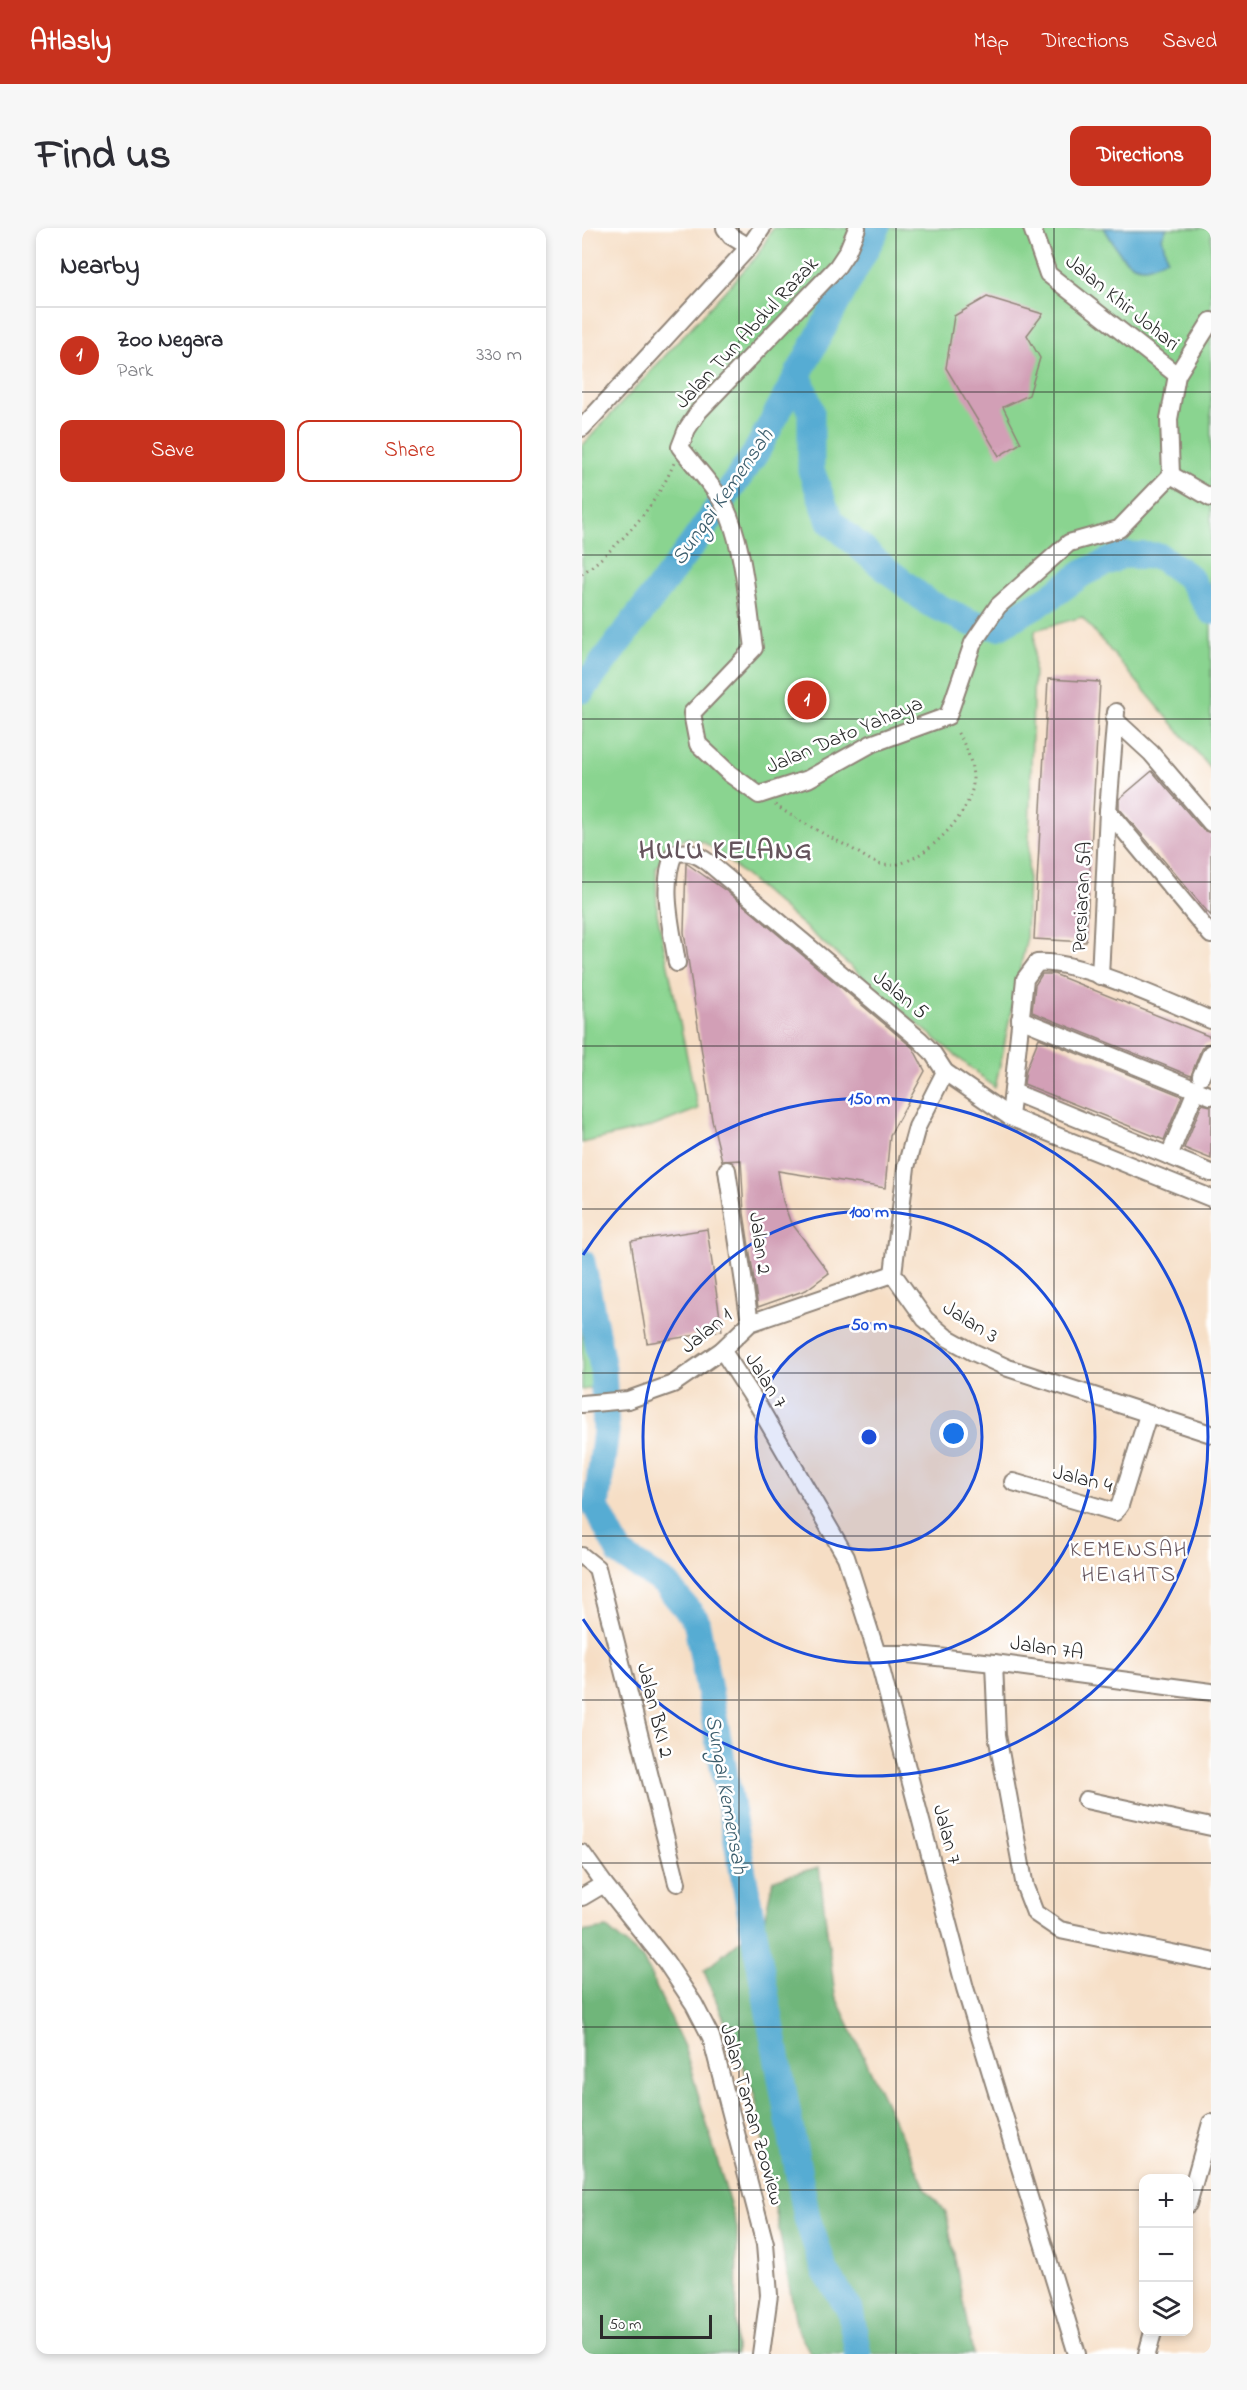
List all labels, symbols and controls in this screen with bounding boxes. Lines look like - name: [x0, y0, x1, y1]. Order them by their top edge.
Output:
- text: Atlasly: [30, 22, 111, 63]
- text: Map: [973, 27, 1009, 57]
- text: Directions: [1042, 27, 1129, 57]
- text: Saved: [1162, 27, 1217, 57]
- text: Find us: [36, 126, 171, 187]
- button: Directions: [1070, 126, 1211, 186]
- text: Nearby: [60, 248, 139, 286]
- street label: Jalan Khir Johari: [1058, 248, 1186, 359]
- street label: Jalan Tun Abdul Razak: [669, 250, 827, 416]
- text: Zoo Negara: [117, 325, 223, 357]
- text: 1: [76, 341, 83, 370]
- text: 330 m: [476, 341, 522, 370]
- text: Park: [117, 357, 153, 386]
- button: Save: [60, 420, 285, 482]
- button: Share: [297, 420, 522, 482]
- water label: Sungai Kemensah: [664, 422, 783, 573]
- pin: 1: [788, 678, 826, 722]
- street label: Jalan Dato Yahaya: [762, 689, 928, 784]
- district label: HULU KELANG: [639, 832, 813, 871]
- street label: Persiaran 5A: [1065, 841, 1101, 953]
- street label: Jalan 5: [865, 964, 934, 1027]
- text: 150 m: [848, 1087, 890, 1113]
- text: 100 m: [849, 1200, 889, 1226]
- street label: Jalan 2: [740, 1210, 778, 1276]
- street label: Jalan 3: [936, 1294, 1004, 1352]
- street label: Jalan 1: [675, 1301, 740, 1362]
- text: 50 m: [851, 1313, 887, 1339]
- street label: Jalan 7: [736, 1347, 794, 1415]
- your location: [939, 1419, 968, 1448]
- centre of rings: [859, 1427, 879, 1447]
- street label: Jalan 4: [1049, 1458, 1116, 1502]
- district label: KEMENSAH HEIGHTS: [1070, 1535, 1188, 1592]
- street label: Jalan 7A: [1008, 1629, 1085, 1669]
- street label: Jalan BKI 2: [628, 1660, 680, 1761]
- water label: Sungai Kemensah: [695, 1713, 755, 1877]
- street label: Jalan 7: [924, 1801, 969, 1868]
- street label: Jalan Taman Zooview: [711, 2020, 791, 2209]
- map controls: [1139, 2174, 1193, 2336]
- button: +: [1139, 2174, 1193, 2228]
- button: −: [1139, 2228, 1193, 2282]
- button: layers: [1139, 2282, 1193, 2336]
- scale bar: [600, 2312, 712, 2340]
- text: 50 m: [609, 2313, 641, 2337]

